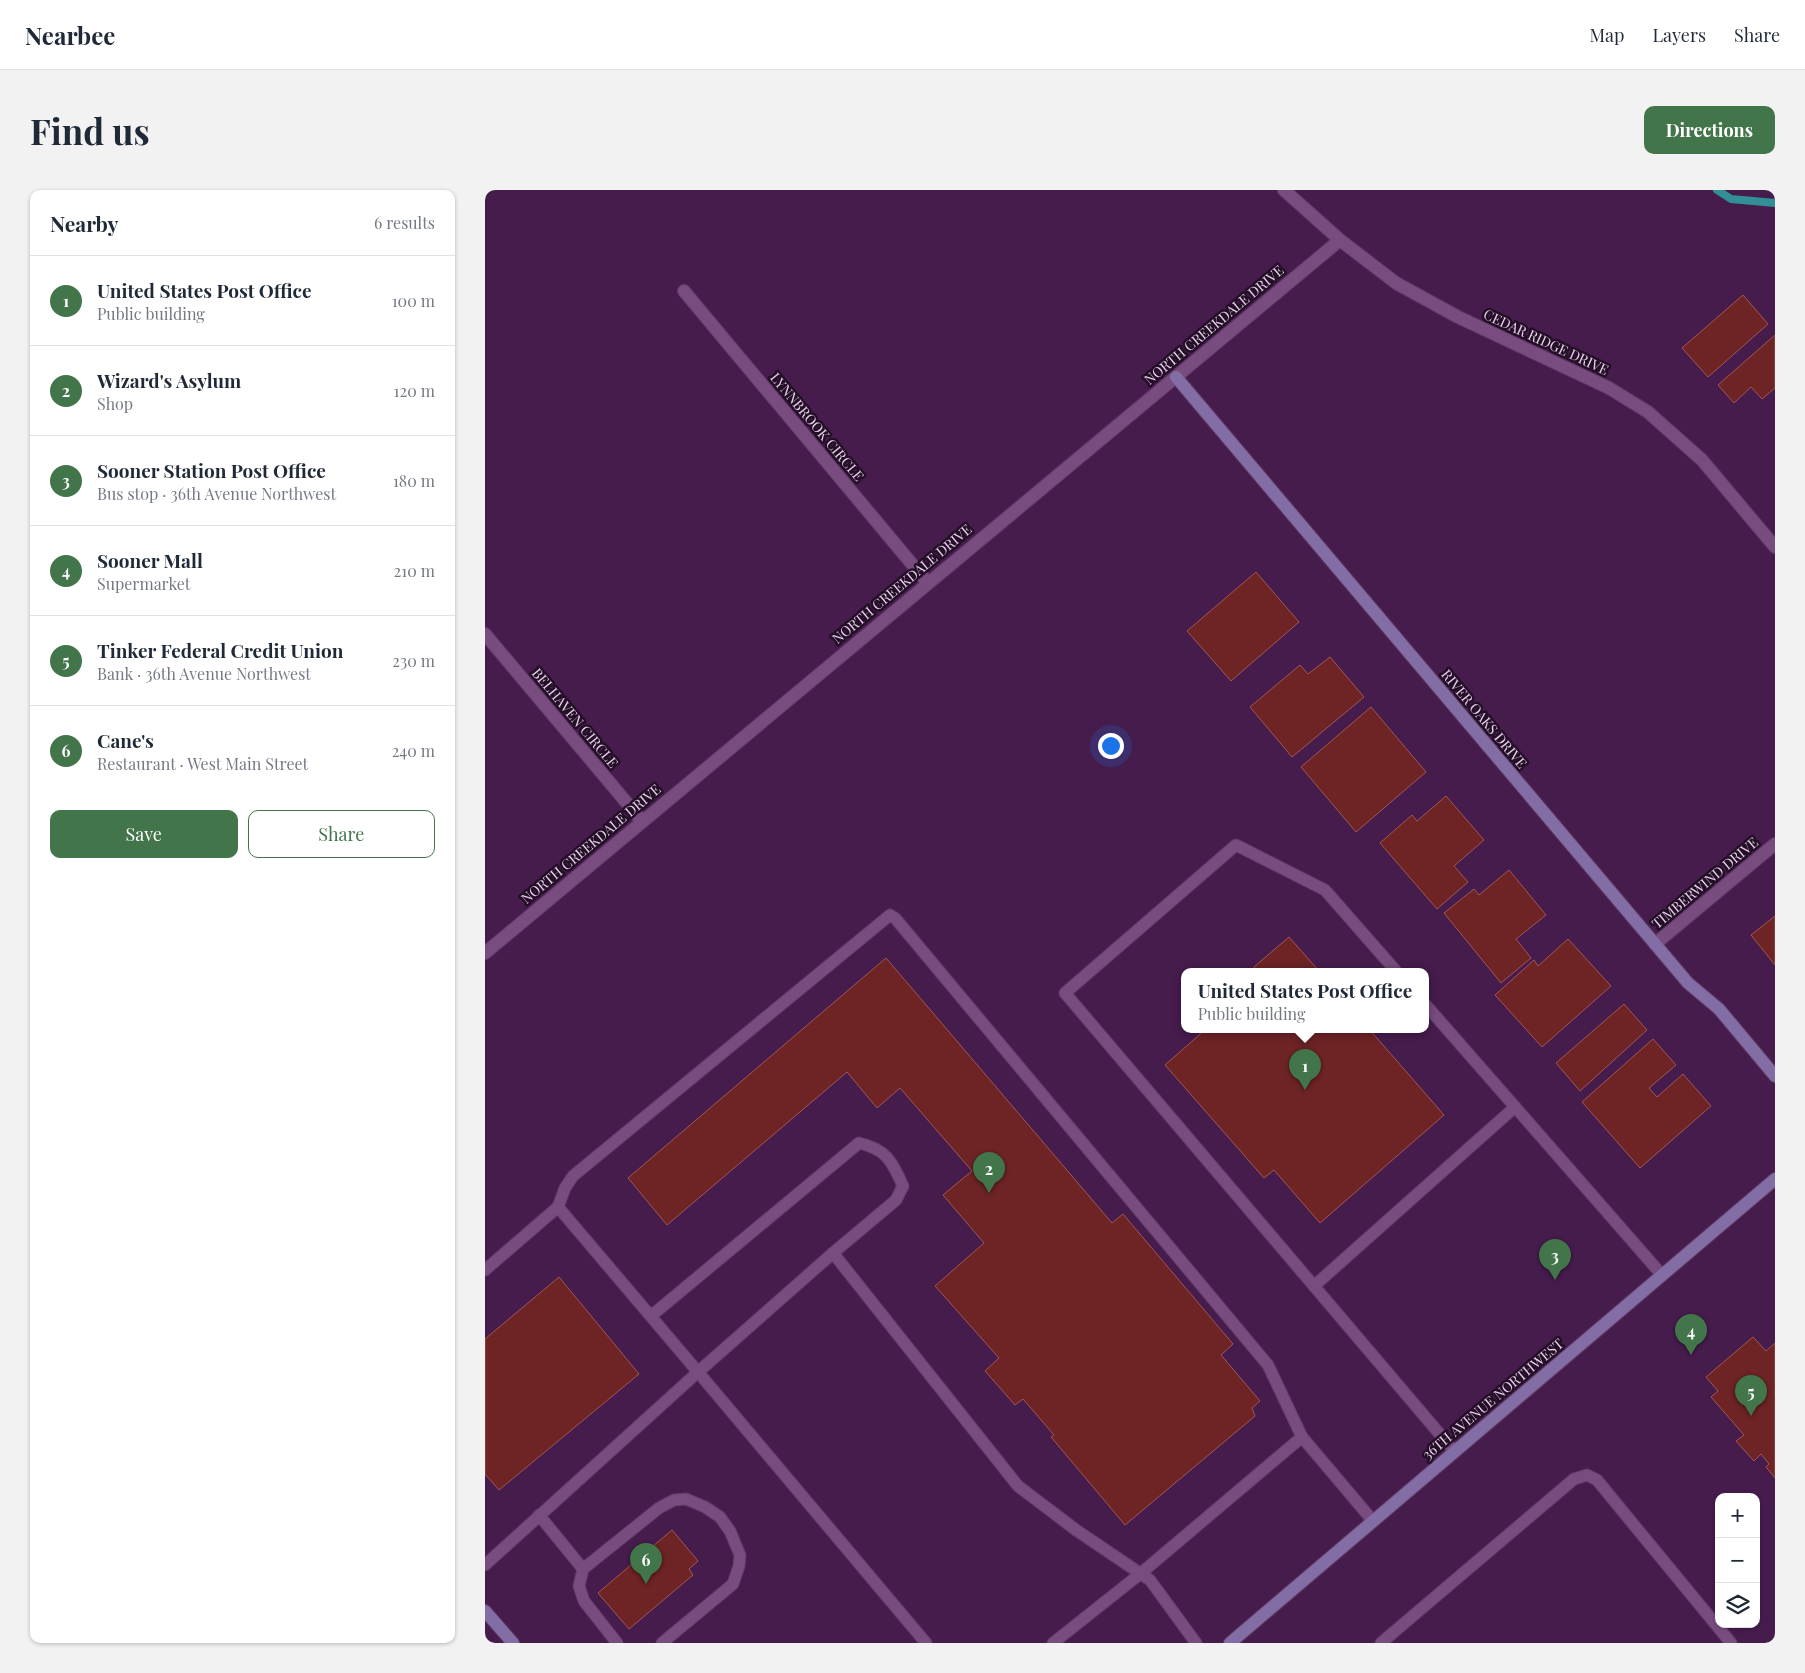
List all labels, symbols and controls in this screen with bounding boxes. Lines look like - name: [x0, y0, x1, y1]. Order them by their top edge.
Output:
- text: Nearbee: [25, 19, 115, 51]
- text: Map: [1589, 23, 1624, 47]
- text: Layers: [1652, 23, 1706, 47]
- text: Share: [1734, 23, 1780, 47]
- button: Directions: [1644, 106, 1775, 154]
- text: Find us: [30, 107, 150, 154]
- text: Nearby: [50, 209, 119, 237]
- text: 6 results: [374, 212, 435, 233]
- street label: NORTH CREEKDALE DRIVE: [1140, 261, 1287, 389]
- text: United States Post Office: [97, 277, 312, 303]
- text: 1: [63, 290, 69, 311]
- text: 100 m: [392, 290, 435, 311]
- text: Public building: [97, 303, 205, 324]
- street label: CEDAR RIDGE DRIVE: [1481, 304, 1612, 379]
- text: Wizard's Asylum: [97, 367, 241, 393]
- street label: LYNNBROOK CIRCLE: [766, 368, 868, 485]
- text: 2: [62, 380, 70, 401]
- text: 120 m: [394, 380, 435, 401]
- text: Shop: [97, 393, 133, 414]
- text: Sooner Station Post Office: [97, 457, 326, 483]
- text: 3: [62, 470, 70, 491]
- text: 180 m: [393, 470, 435, 491]
- text: Bus stop · 36th Avenue Northwest: [97, 483, 336, 504]
- street label: NORTH CREEKDALE DRIVE: [828, 520, 975, 648]
- text: Sooner Mall: [97, 547, 203, 573]
- text: 4: [62, 560, 70, 581]
- text: 210 m: [394, 560, 435, 581]
- text: Supermarket: [97, 573, 191, 594]
- text: Tinker Federal Credit Union: [97, 637, 343, 663]
- text: 5: [62, 650, 70, 671]
- text: 230 m: [392, 650, 435, 671]
- text: Bank · 36th Avenue Northwest: [97, 663, 311, 684]
- street label: BELHAVEN CIRCLE: [528, 664, 623, 772]
- street label: RIVER OAKS DRIVE: [1437, 665, 1531, 772]
- text: Cane's: [97, 727, 154, 753]
- your location: [1098, 733, 1124, 759]
- text: 6: [62, 740, 70, 761]
- text: 240 m: [392, 740, 435, 761]
- text: Restaurant · West Main Street: [97, 753, 308, 774]
- street label: NORTH CREEKDALE DRIVE: [517, 780, 664, 908]
- button: Save: [50, 810, 238, 858]
- button: Share: [248, 810, 435, 858]
- street label: TIMBERWIND DRIVE: [1648, 833, 1762, 933]
- popup: [1181, 968, 1429, 1033]
- text: United States Post Office: [1198, 977, 1412, 1003]
- text: Public building: [1198, 1003, 1305, 1024]
- pin: 1: [1289, 1049, 1321, 1090]
- pin: 2: [973, 1152, 1005, 1193]
- pin: 3: [1539, 1239, 1571, 1280]
- pin: 4: [1675, 1314, 1707, 1355]
- street label: 36TH AVENUE NORTHWEST: [1418, 1334, 1567, 1463]
- pin: 5: [1735, 1375, 1767, 1416]
- map controls: [1715, 1493, 1760, 1628]
- button: +: [1715, 1493, 1760, 1538]
- button: −: [1715, 1538, 1760, 1583]
- pin: 6: [630, 1543, 662, 1584]
- button: layers: [1715, 1583, 1760, 1628]

